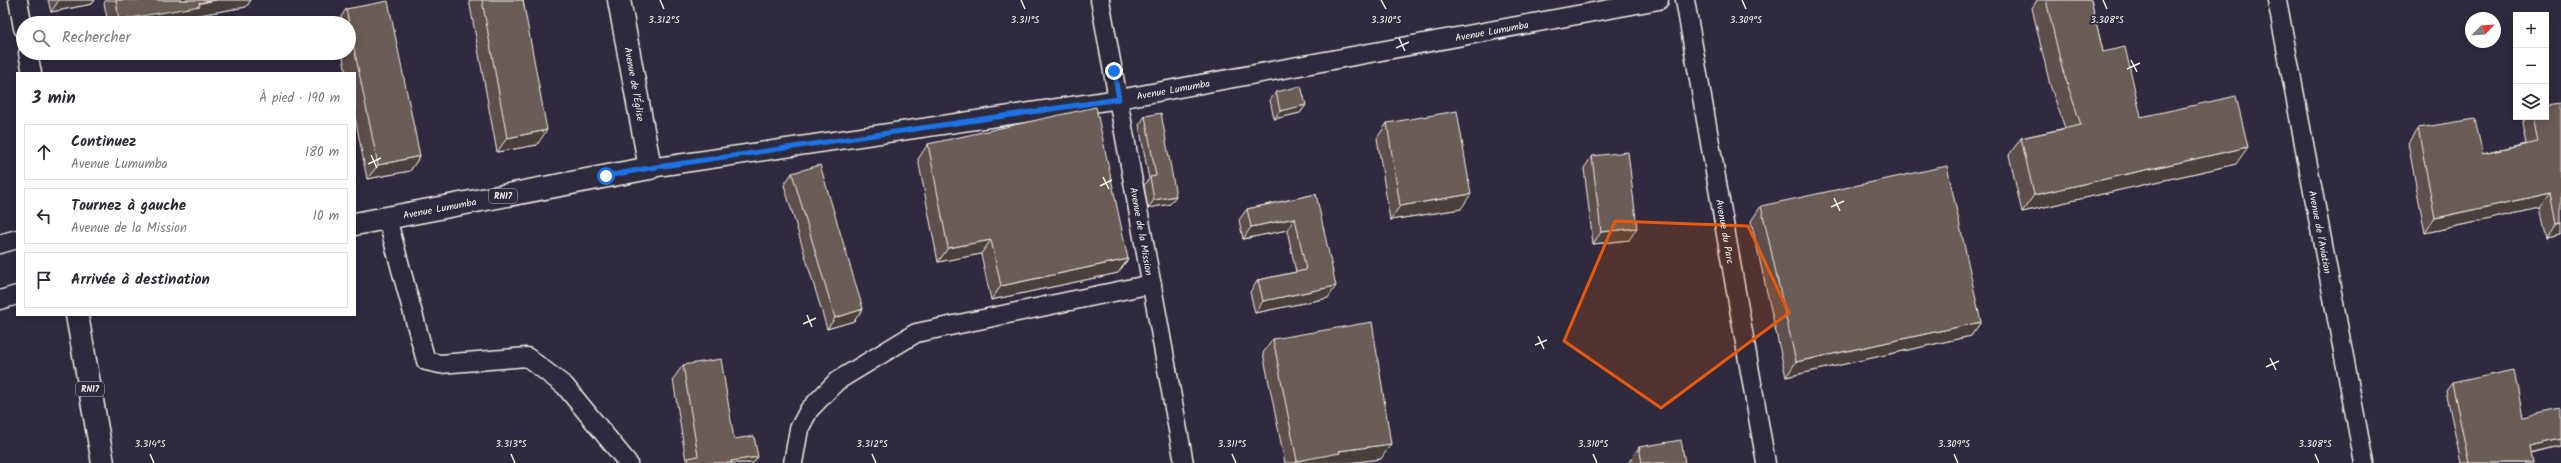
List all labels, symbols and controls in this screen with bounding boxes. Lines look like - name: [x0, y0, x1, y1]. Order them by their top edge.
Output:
- text: 3.312°S: [648, 12, 680, 28]
- text: 3.311°S: [1011, 12, 1040, 28]
- text: 3.310°S: [1371, 12, 1402, 28]
- text: 3.309°S: [1730, 12, 1763, 28]
- text: 3.308°S: [2090, 12, 2124, 28]
- north arrow: [2465, 12, 2501, 48]
- map controls: [2513, 12, 2549, 120]
- button: +: [2513, 12, 2549, 48]
- search box: [16, 16, 356, 60]
- street label: Avenue Lumumba: [1454, 17, 1530, 46]
- text: Rechercher: [62, 26, 130, 50]
- icon: search: [30, 27, 52, 49]
- street label: Avenue de l'Église: [620, 46, 648, 123]
- button: −: [2513, 48, 2549, 84]
- route end: [1105, 62, 1123, 80]
- street label: Avenue Lumumba: [1135, 75, 1212, 105]
- button: layers: [2513, 84, 2549, 120]
- text: 3 min: [32, 85, 76, 112]
- text: À pied · 190 m: [259, 88, 340, 109]
- text: Continuez: [71, 130, 136, 154]
- icon: ahead: [33, 141, 55, 163]
- text: 180 m: [305, 142, 339, 163]
- text: Avenue Lumumba: [71, 154, 168, 175]
- route start: [597, 167, 615, 185]
- street label: Avenue de la Mission: [1125, 186, 1157, 277]
- road number: RN17: [489, 189, 517, 203]
- street label: Avenue de l'Aviation: [2304, 189, 2335, 275]
- text: Tournez à gauche: [71, 194, 186, 218]
- street label: Avenue Lumumba: [402, 194, 478, 224]
- street label: Avenue du Parc: [1711, 198, 1738, 266]
- icon: left: [33, 205, 55, 227]
- text: 10 m: [313, 206, 339, 227]
- text: Avenue de la Mission: [71, 218, 187, 239]
- text: Arrivée à destination: [71, 268, 210, 292]
- icon: arrive: [33, 269, 55, 291]
- road number: RN17: [76, 382, 104, 396]
- text: 3.314°S: [134, 436, 166, 452]
- text: 3.313°S: [495, 436, 527, 452]
- text: 3.312°S: [856, 436, 888, 452]
- text: 3.311°S: [1218, 436, 1247, 452]
- text: 3.310°S: [1578, 436, 1609, 452]
- text: 3.309°S: [1938, 436, 1971, 452]
- text: 3.308°S: [2298, 436, 2332, 452]

